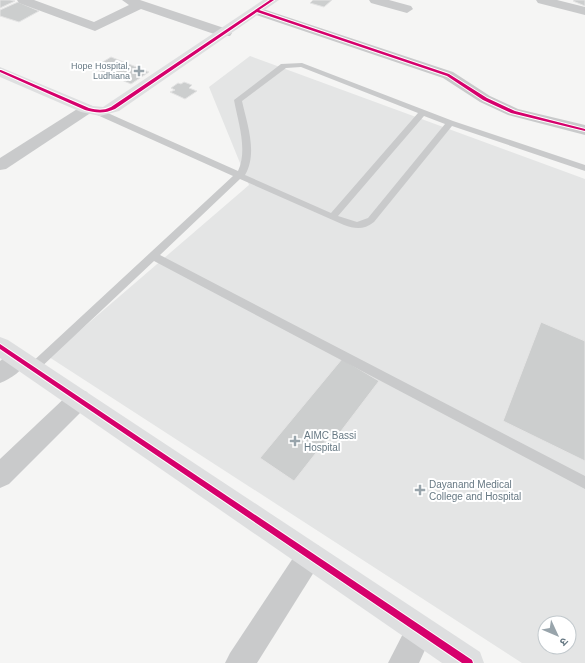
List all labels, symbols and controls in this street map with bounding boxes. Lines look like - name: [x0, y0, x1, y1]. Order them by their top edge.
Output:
- place label: Hope Hospital, Ludhiana: [71, 61, 130, 81]
- marker: Hope Hospital, Ludhiana: [133, 65, 145, 77]
- place label: AIMC Bassi Hospital: [304, 430, 356, 453]
- marker: AIMC Bassi Hospital: [289, 435, 301, 447]
- place label: Dayanand Medical College and Hospital: [429, 479, 521, 502]
- marker: Dayanand Medical College and Hospital: [414, 484, 426, 496]
- north arrow: [537, 615, 577, 655]
- text: उ: [557, 635, 571, 649]

